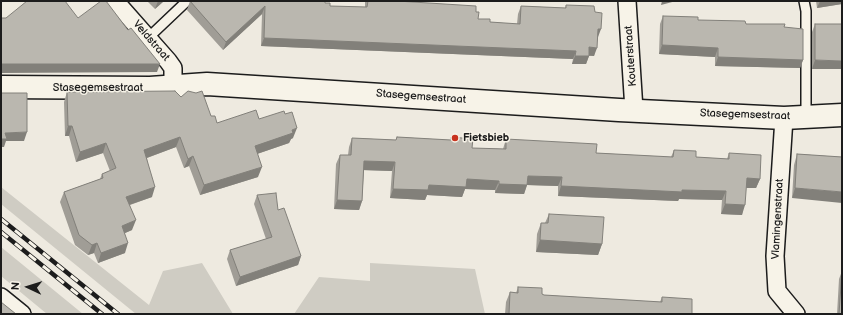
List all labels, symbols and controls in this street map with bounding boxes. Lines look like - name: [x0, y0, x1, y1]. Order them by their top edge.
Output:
- street label: Veldstraat: [130, 18, 172, 64]
- street label: Kouterstraat: [622, 25, 640, 87]
- street label: Stasegemsestraat: [53, 81, 143, 95]
- street label: Stasegemsestraat: [376, 87, 466, 107]
- street label: Stasegemsestraat: [700, 107, 790, 123]
- place label: Fietsbieb: [463, 131, 509, 145]
- marker: Fietsbieb: [450, 133, 460, 143]
- street label: Vlamingenstraat: [769, 178, 787, 260]
- north arrow: [8, 267, 48, 307]
- text: N: [9, 282, 22, 291]

